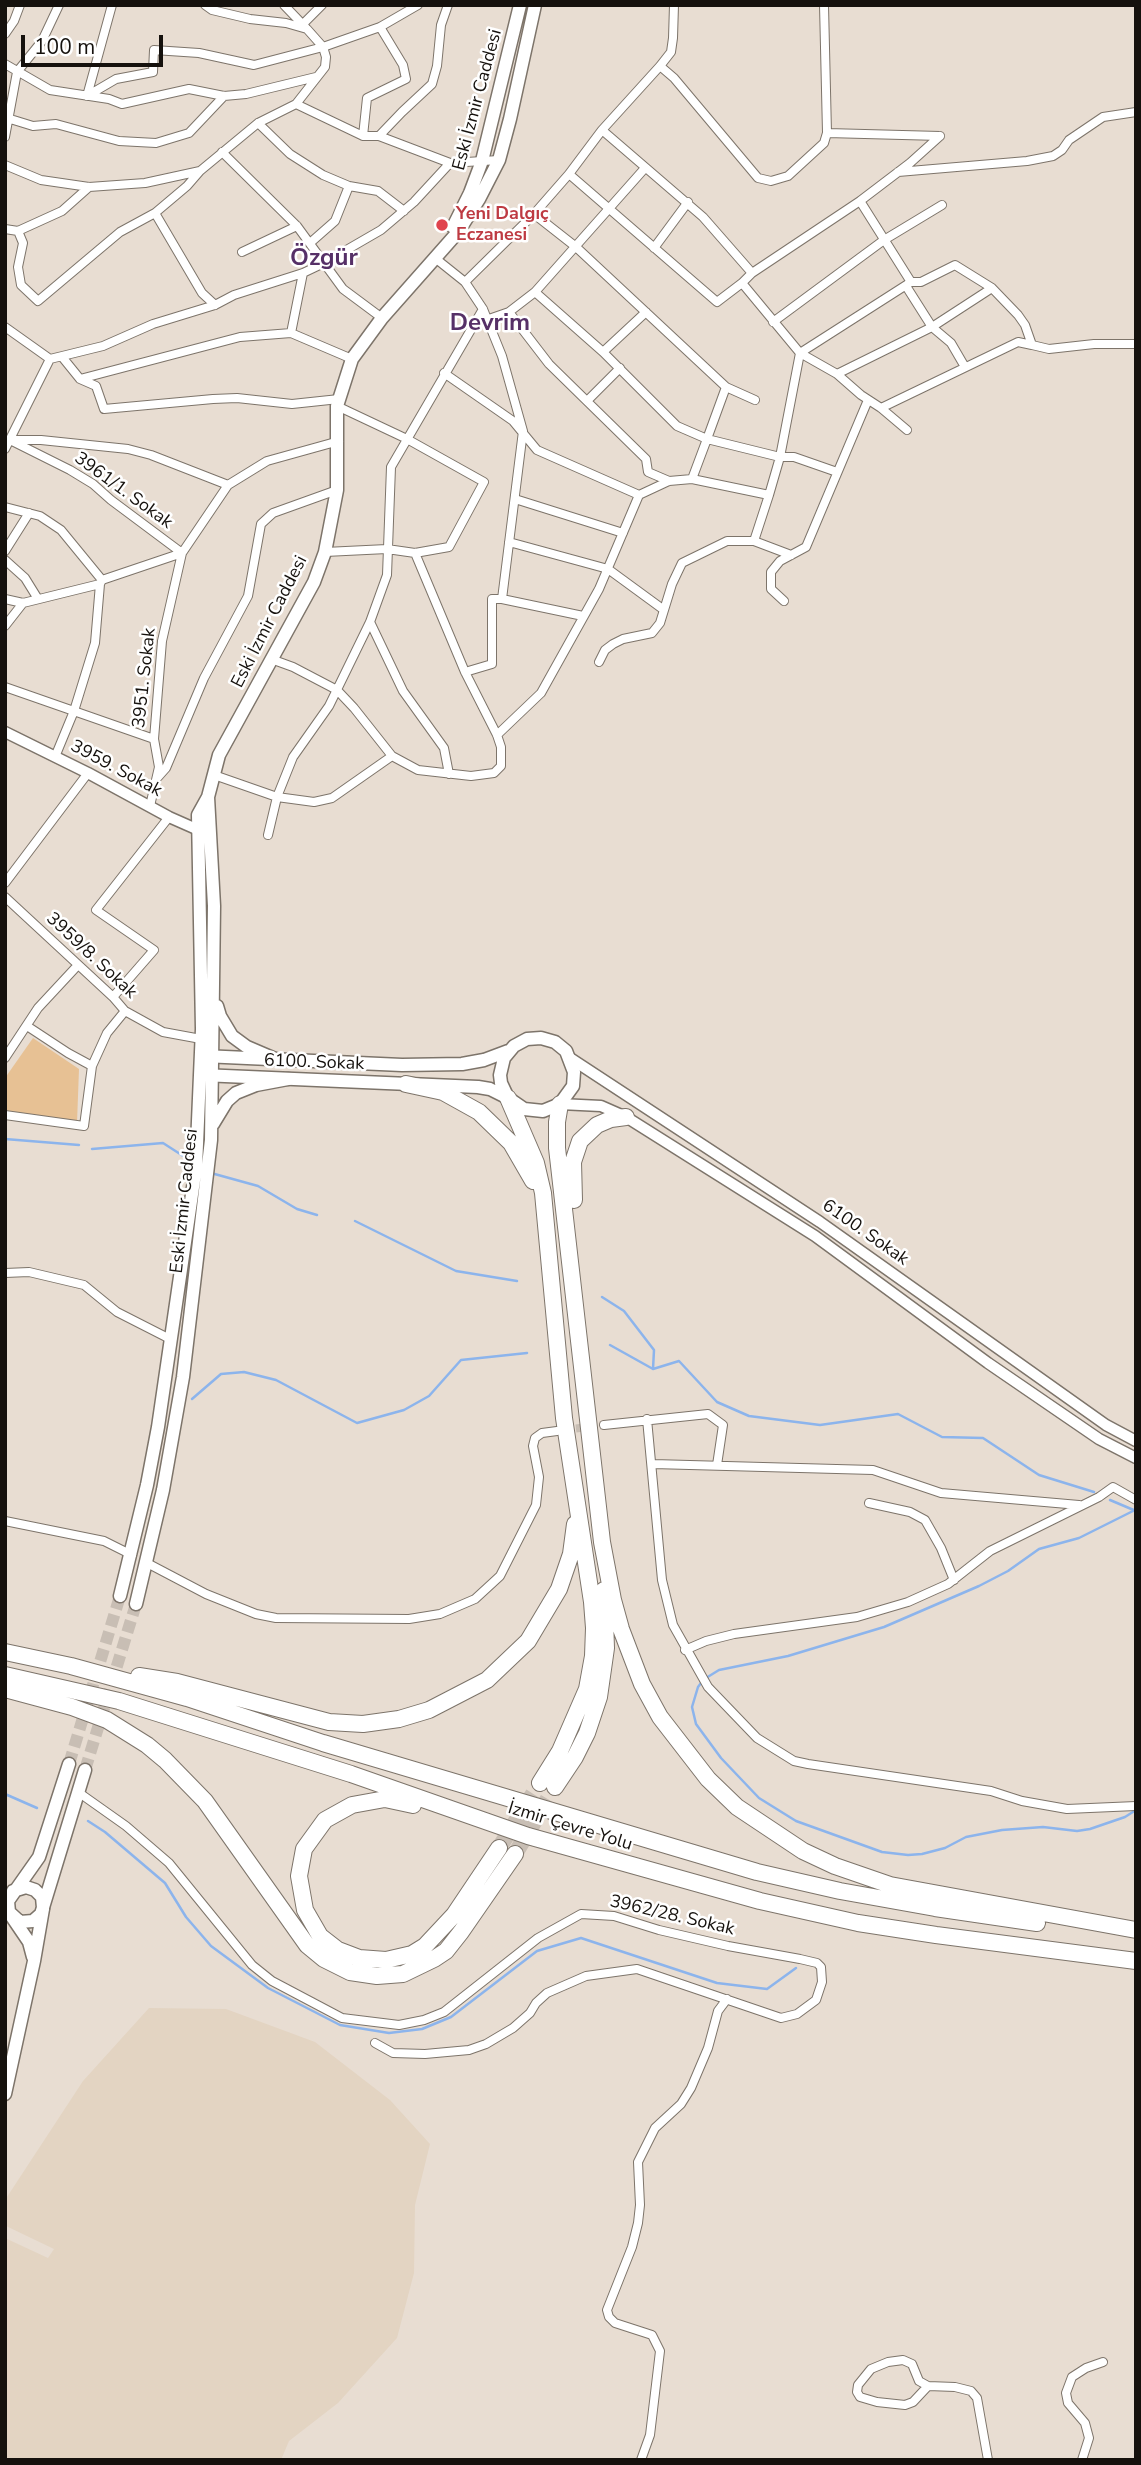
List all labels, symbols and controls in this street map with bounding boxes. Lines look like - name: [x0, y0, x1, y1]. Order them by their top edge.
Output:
- scale bar: [24, 21, 166, 65]
- street label: Eski İzmir Caddesi: [449, 27, 507, 173]
- text: 100 m: [34, 33, 95, 61]
- place label: Yeni Dalgıç Eczanesi: [456, 204, 549, 246]
- marker: Yeni Dalgıç Eczanesi: [434, 217, 450, 233]
- district label: Özgür: [290, 245, 358, 273]
- district label: Devrim: [450, 310, 530, 338]
- street label: 3961/1. Sokak: [70, 448, 176, 534]
- street label: Eski İzmir Caddesi: [227, 552, 313, 692]
- street label: 3951. Sokak: [129, 627, 161, 729]
- street label: 3959. Sokak: [67, 736, 165, 802]
- street label: 3959/8. Sokak: [41, 908, 141, 1004]
- street label: 6100. Sokak: [263, 1050, 365, 1076]
- street label: Eski İzmir Caddesi: [167, 1128, 203, 1274]
- street label: 6100. Sokak: [818, 1195, 912, 1271]
- street label: İzmir Çevre Yolu: [505, 1798, 635, 1856]
- street label: 3962/28. Sokak: [608, 1891, 736, 1941]

